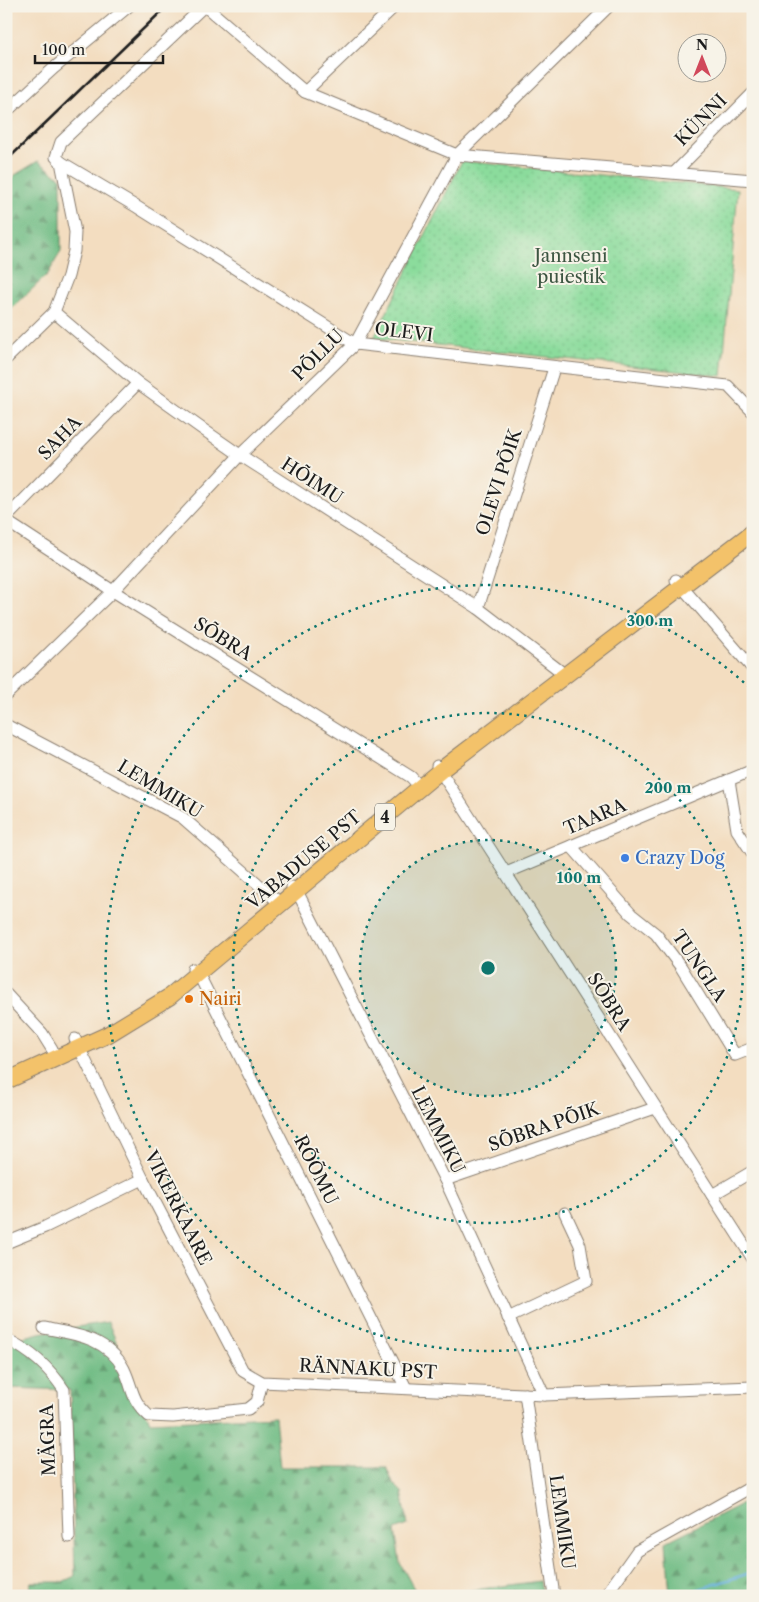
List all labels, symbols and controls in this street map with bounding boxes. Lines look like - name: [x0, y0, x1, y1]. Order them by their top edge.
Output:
- scale bar: [35, 32, 162, 64]
- north arrow: [676, 32, 726, 82]
- text: N: [696, 36, 708, 54]
- text: 100 m: [42, 40, 85, 59]
- street label: KÜNNI: [670, 89, 731, 150]
- park label: Jannseni puiestik: [532, 245, 608, 288]
- street label: OLEVI: [374, 318, 434, 346]
- street label: PÕLLU: [286, 323, 348, 385]
- street label: SAHA: [34, 411, 87, 465]
- street label: OLEVI PÕIK: [469, 424, 527, 538]
- street label: HÕIMU: [277, 451, 348, 509]
- street label: SÕBRA: [190, 611, 258, 666]
- text: 300 m: [627, 611, 673, 630]
- street label: LEMMIKU: [114, 755, 207, 823]
- text: 200 m: [645, 778, 691, 797]
- street label: TAARA: [561, 794, 630, 840]
- road number: 4: [375, 804, 395, 830]
- street label: VABADUSE PST: [241, 805, 366, 915]
- place label: Crazy Dog: [635, 847, 725, 869]
- marker: Crazy Dog: [619, 852, 631, 864]
- text: 100 m: [557, 868, 601, 887]
- street label: TUNGLA: [667, 926, 731, 1007]
- centre of rings: [479, 959, 497, 977]
- street label: SÕBRA: [583, 968, 637, 1036]
- place label: Nairi: [199, 988, 242, 1010]
- marker: Nairi: [183, 993, 195, 1005]
- street label: LEMMIKU: [407, 1083, 469, 1177]
- street label: SÕBRA PÕIK: [485, 1095, 603, 1156]
- street label: RÕÕMU: [289, 1131, 345, 1208]
- street label: VIKERKAARE: [139, 1146, 216, 1269]
- street label: RÄNNAKU PST: [298, 1353, 438, 1384]
- street label: MÄGRA: [35, 1403, 60, 1476]
- street label: LEMMIKU: [544, 1473, 580, 1571]

